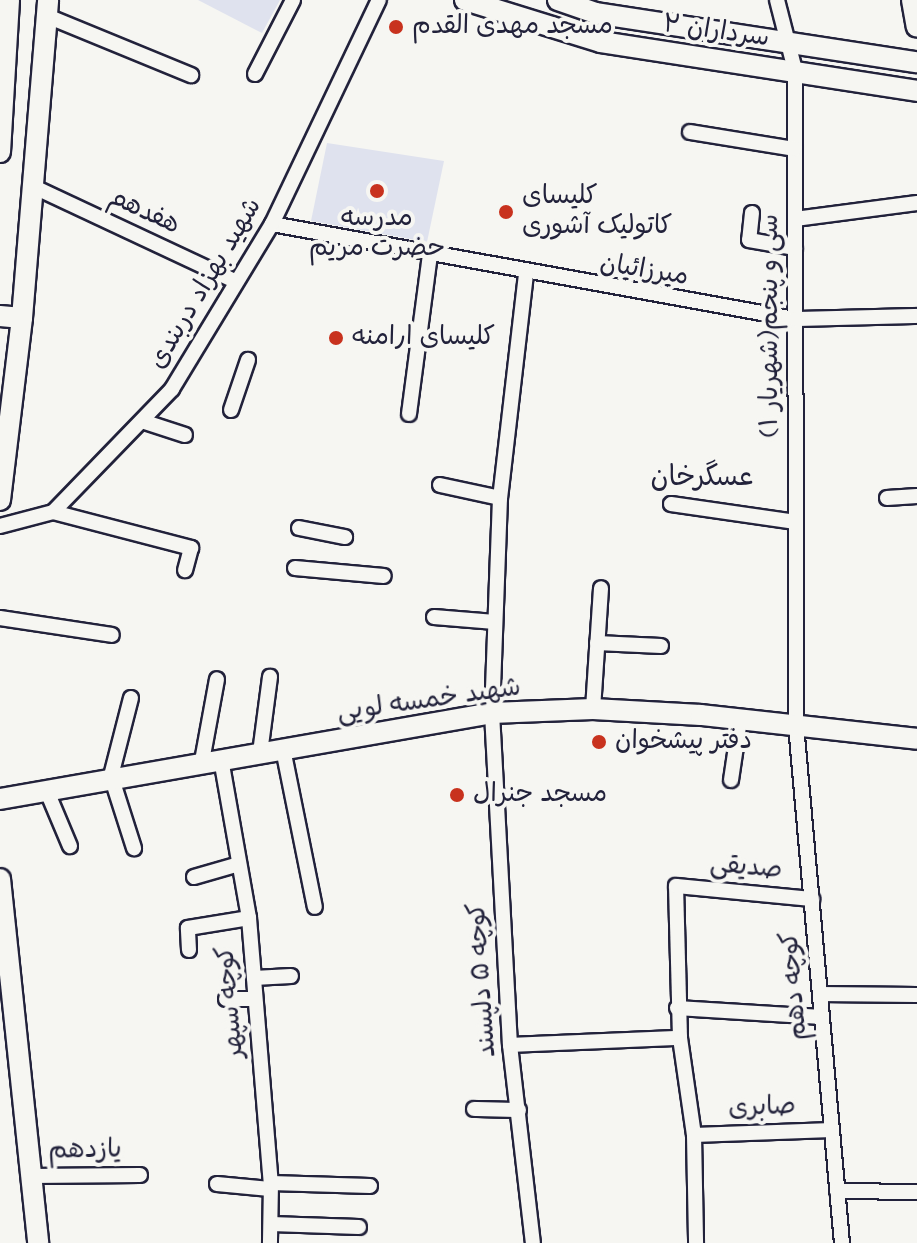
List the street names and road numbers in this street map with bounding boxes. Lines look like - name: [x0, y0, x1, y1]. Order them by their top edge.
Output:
- street label: سرداران ۲: [661, 9, 771, 55]
- street label: هفدهم: [103, 182, 185, 242]
- street label: شهید بهزاد دربندی: [143, 193, 269, 375]
- street label: سی و پنجم(شهریار ۱): [755, 214, 787, 438]
- street label: میرزائیان: [598, 249, 690, 293]
- street label: شهید خمسه لویی: [335, 673, 523, 729]
- street label: صدیقی: [709, 849, 783, 887]
- street label: کوچه ۵ دلپسند: [462, 902, 504, 1058]
- street label: کوچه دهم: [775, 930, 815, 1042]
- street label: کوچه سپهر: [211, 945, 251, 1059]
- street label: صابری: [728, 1091, 796, 1125]
- street label: یازدهم: [48, 1135, 122, 1167]

